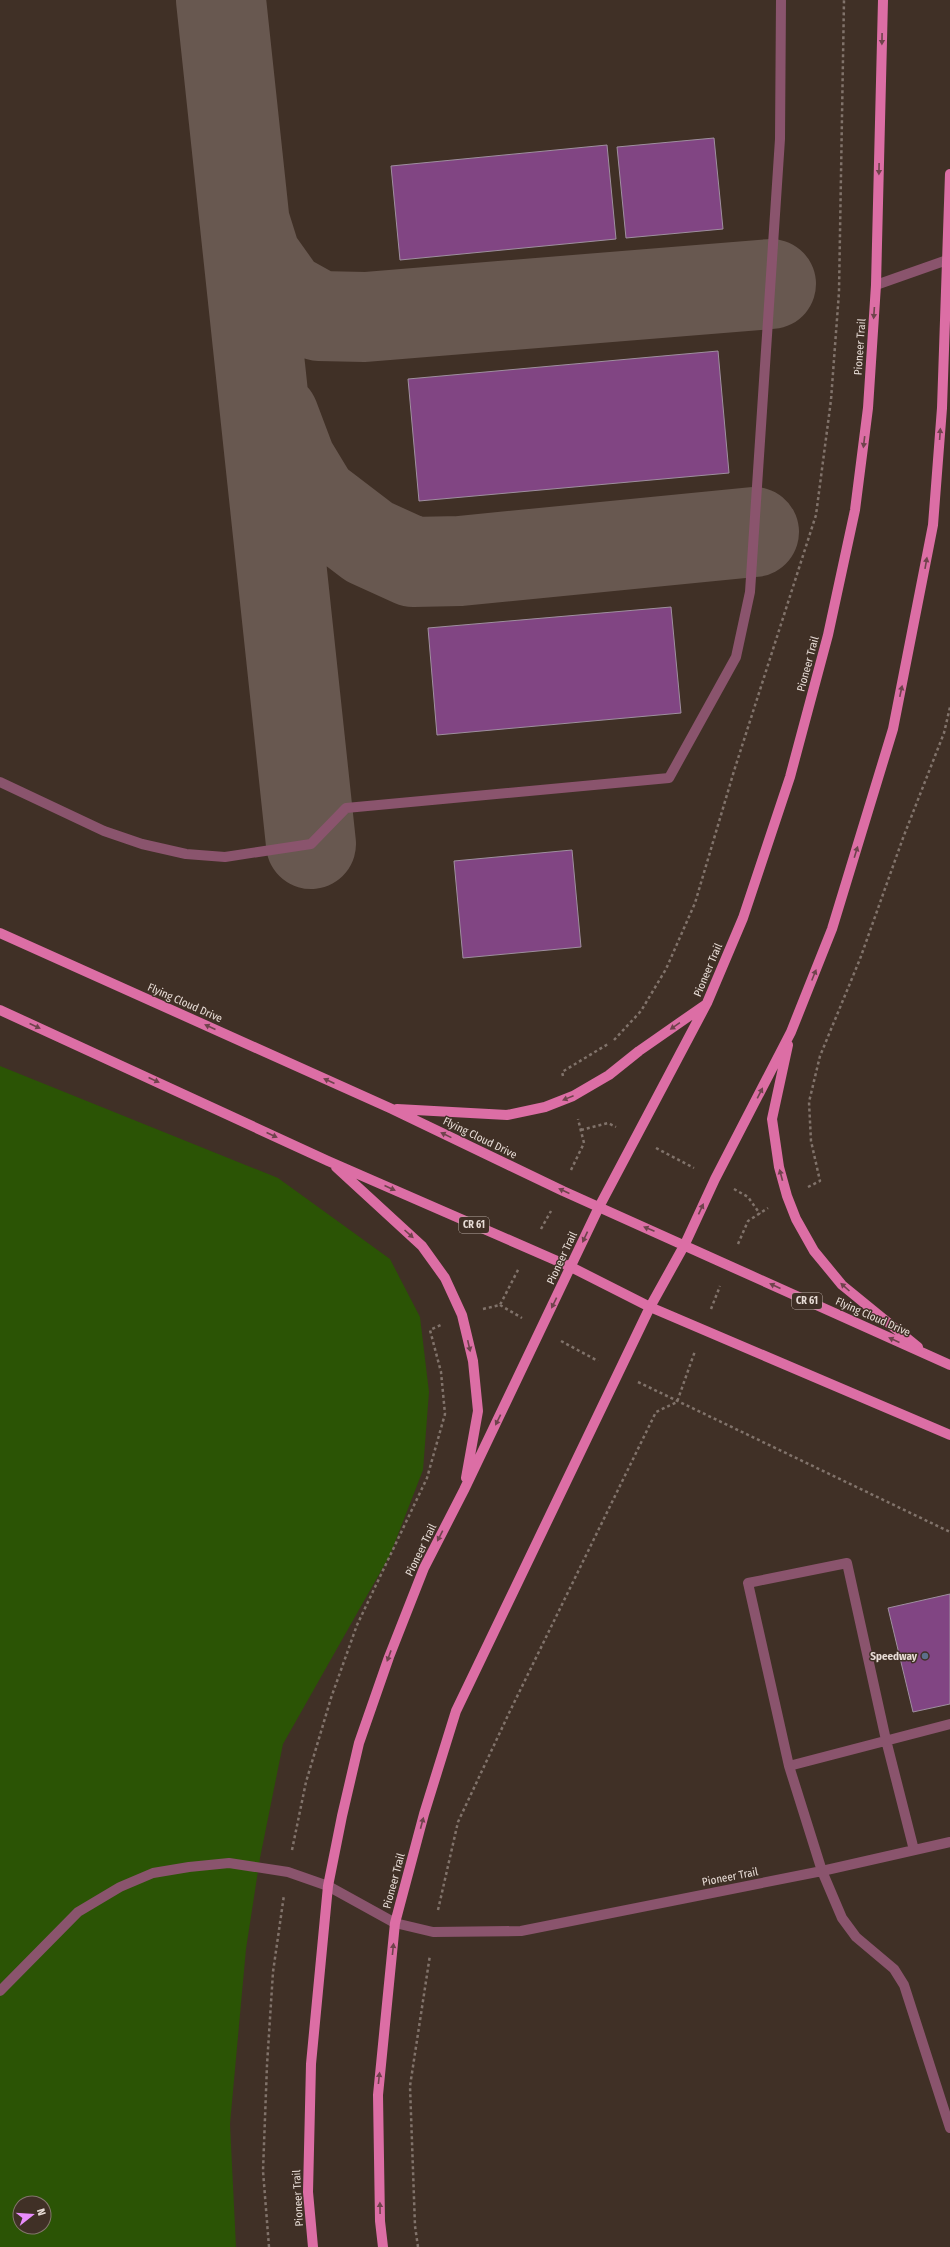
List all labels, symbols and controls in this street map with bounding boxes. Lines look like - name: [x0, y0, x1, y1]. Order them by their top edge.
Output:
- one-way arrow: [879, 33, 885, 46]
- one-way arrow: [876, 163, 882, 176]
- one-way arrow: [871, 307, 878, 319]
- street label: Pioneer Trail: [852, 318, 868, 376]
- one-way arrow: [937, 428, 944, 440]
- one-way arrow: [860, 436, 867, 448]
- one-way arrow: [924, 557, 930, 569]
- street label: Pioneer Trail: [794, 635, 822, 693]
- one-way arrow: [899, 684, 905, 697]
- one-way arrow: [853, 845, 859, 857]
- street label: Pioneer Trail: [691, 941, 725, 999]
- one-way arrow: [811, 968, 817, 980]
- street label: Flying Cloud Drive: [146, 981, 224, 1025]
- one-way arrow: [670, 1022, 680, 1030]
- one-way arrow: [30, 1023, 41, 1029]
- one-way arrow: [204, 1024, 216, 1030]
- one-way arrow: [148, 1077, 159, 1083]
- one-way arrow: [322, 1077, 334, 1083]
- one-way arrow: [756, 1087, 763, 1099]
- one-way arrow: [561, 1096, 573, 1102]
- street label: Flying Cloud Drive: [441, 1115, 519, 1161]
- one-way arrow: [266, 1132, 278, 1138]
- one-way arrow: [441, 1132, 452, 1138]
- one-way arrow: [778, 1169, 784, 1181]
- one-way arrow: [385, 1185, 396, 1191]
- one-way arrow: [557, 1188, 569, 1194]
- one-way arrow: [698, 1203, 704, 1215]
- road number: CR 61: [459, 1217, 489, 1233]
- one-way arrow: [643, 1226, 654, 1232]
- one-way arrow: [404, 1229, 414, 1238]
- street label: Pioneer Trail: [544, 1229, 580, 1286]
- one-way arrow: [582, 1232, 588, 1243]
- one-way arrow: [840, 1282, 850, 1291]
- one-way arrow: [769, 1283, 781, 1289]
- road number: CR 61: [792, 1293, 822, 1309]
- street label: Flying Cloud Drive: [834, 1295, 912, 1339]
- one-way arrow: [551, 1297, 557, 1308]
- one-way arrow: [887, 1336, 899, 1342]
- one-way arrow: [467, 1340, 473, 1352]
- one-way arrow: [495, 1414, 501, 1426]
- street label: Pioneer Trail: [403, 1522, 439, 1578]
- one-way arrow: [437, 1531, 443, 1542]
- one-way arrow: [386, 1650, 392, 1662]
- place label: Speedway: [870, 1650, 918, 1663]
- marker: Speedway: [920, 1651, 930, 1661]
- one-way arrow: [419, 1816, 425, 1828]
- street label: Pioneer Trail: [380, 1852, 408, 1910]
- street label: Pioneer Trail: [701, 1865, 759, 1889]
- one-way arrow: [389, 1943, 396, 1955]
- one-way arrow: [376, 2072, 383, 2084]
- street label: Pioneer Trail: [290, 2169, 306, 2227]
- north arrow: [12, 2195, 52, 2235]
- one-way arrow: [377, 2201, 383, 2214]
- text: N: [34, 2207, 48, 2217]

